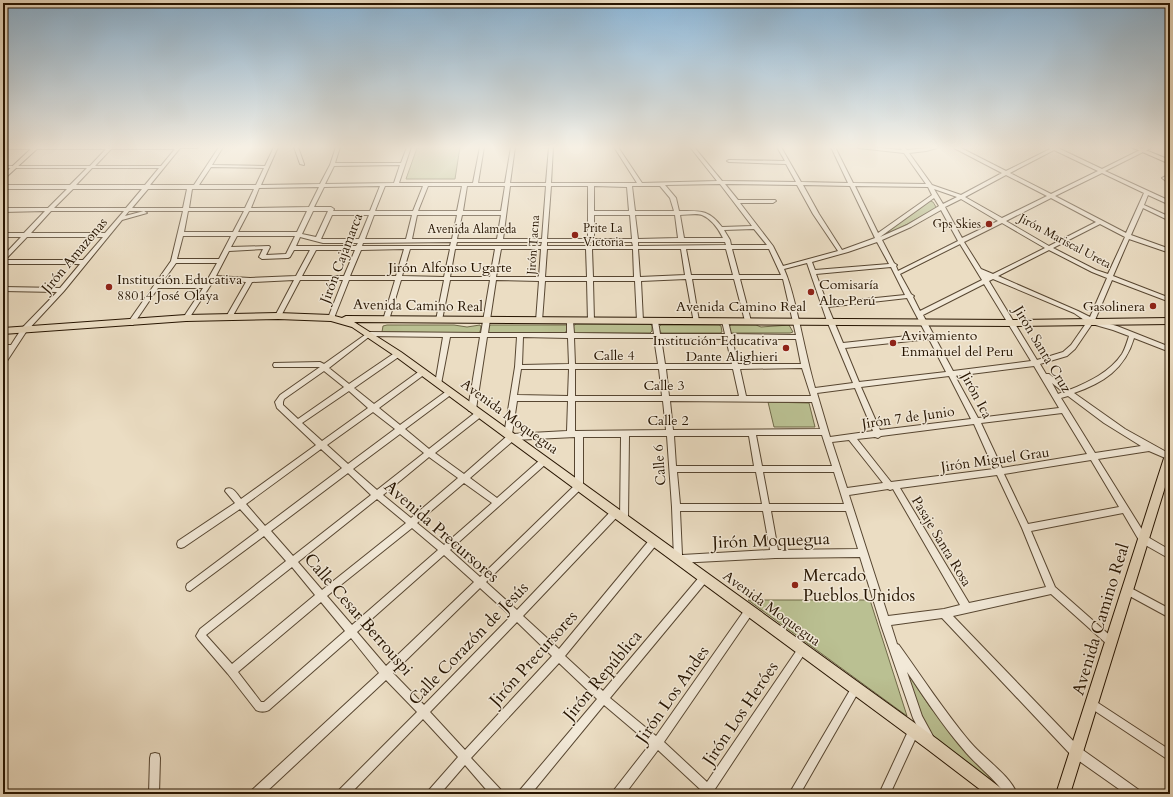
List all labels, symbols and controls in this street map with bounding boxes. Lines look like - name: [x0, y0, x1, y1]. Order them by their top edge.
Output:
- street label: Jirón Mariscal Ureta: [1014, 209, 1115, 272]
- street label: Jirón Cajamarca: [315, 210, 367, 308]
- street label: Jirón Amazonas: [36, 213, 112, 299]
- street label: Jirón Tacna: [523, 214, 543, 277]
- place label: Gps Skies: [933, 216, 981, 232]
- marker: Gps Skies: [984, 219, 994, 229]
- place label: Prite La Victoria: [583, 220, 625, 250]
- street label: Avenida Alameda: [428, 221, 517, 237]
- marker: Prite La Victoria: [570, 230, 580, 240]
- street label: Jirón Alfonso Ugarte: [386, 258, 512, 277]
- place label: Institución Educativa 88014 José Olaya: [117, 270, 242, 305]
- place label: Comisaría Alto Perú: [819, 275, 879, 310]
- marker: Institución Educativa 88014 José Olaya: [104, 282, 114, 292]
- marker: Comisaría Alto Perú: [806, 287, 816, 297]
- street label: Avenida Camino Real: [353, 295, 484, 316]
- street label: Avenida Camino Real: [676, 297, 806, 316]
- place label: Gasolinera: [1083, 297, 1145, 316]
- street label: Jirón Santa Cruz: [1008, 301, 1076, 397]
- marker: Gasolinera: [1148, 301, 1158, 311]
- place label: Avivamiento Enmanuel del Peru: [901, 326, 1014, 361]
- place label: Institución Educativa Dante Alighieri: [653, 331, 778, 366]
- marker: Avivamiento Enmanuel del Peru: [888, 338, 898, 348]
- marker: Institución Educativa Dante Alighieri: [781, 343, 791, 353]
- street label: Calle 4: [593, 346, 635, 365]
- street label: Jirón Ica: [955, 367, 997, 422]
- street label: Avenida Moquegua: [457, 374, 562, 458]
- street label: Calle 3: [643, 376, 685, 395]
- street label: Jirón 7 de Junio: [858, 402, 956, 434]
- street label: Calle 2: [647, 411, 689, 430]
- street label: Jirón Miguel Grau: [938, 442, 1051, 477]
- street label: Calle 6: [649, 444, 670, 486]
- street label: Avenida Precursores: [379, 475, 504, 588]
- street label: Pasaje Santa Rosa: [907, 492, 976, 590]
- street label: Jirón Moquegua: [709, 527, 831, 554]
- street label: Avenida Camino Real: [1066, 540, 1135, 698]
- street label: Calle Cesar Berrouspi: [299, 548, 418, 681]
- place label: Mercado Pueblos Unidos: [803, 564, 916, 607]
- street label: Avenida Moquegua: [719, 566, 824, 650]
- street label: Calle Corazón de Jesús: [403, 576, 534, 710]
- marker: Mercado Pueblos Unidos: [790, 580, 800, 590]
- street label: Jirón Precursores: [482, 605, 583, 714]
- street label: Jirón República: [556, 625, 647, 728]
- street label: Jirón Los Andes: [629, 641, 715, 750]
- street label: Jirón Los Heróes: [695, 657, 784, 772]

